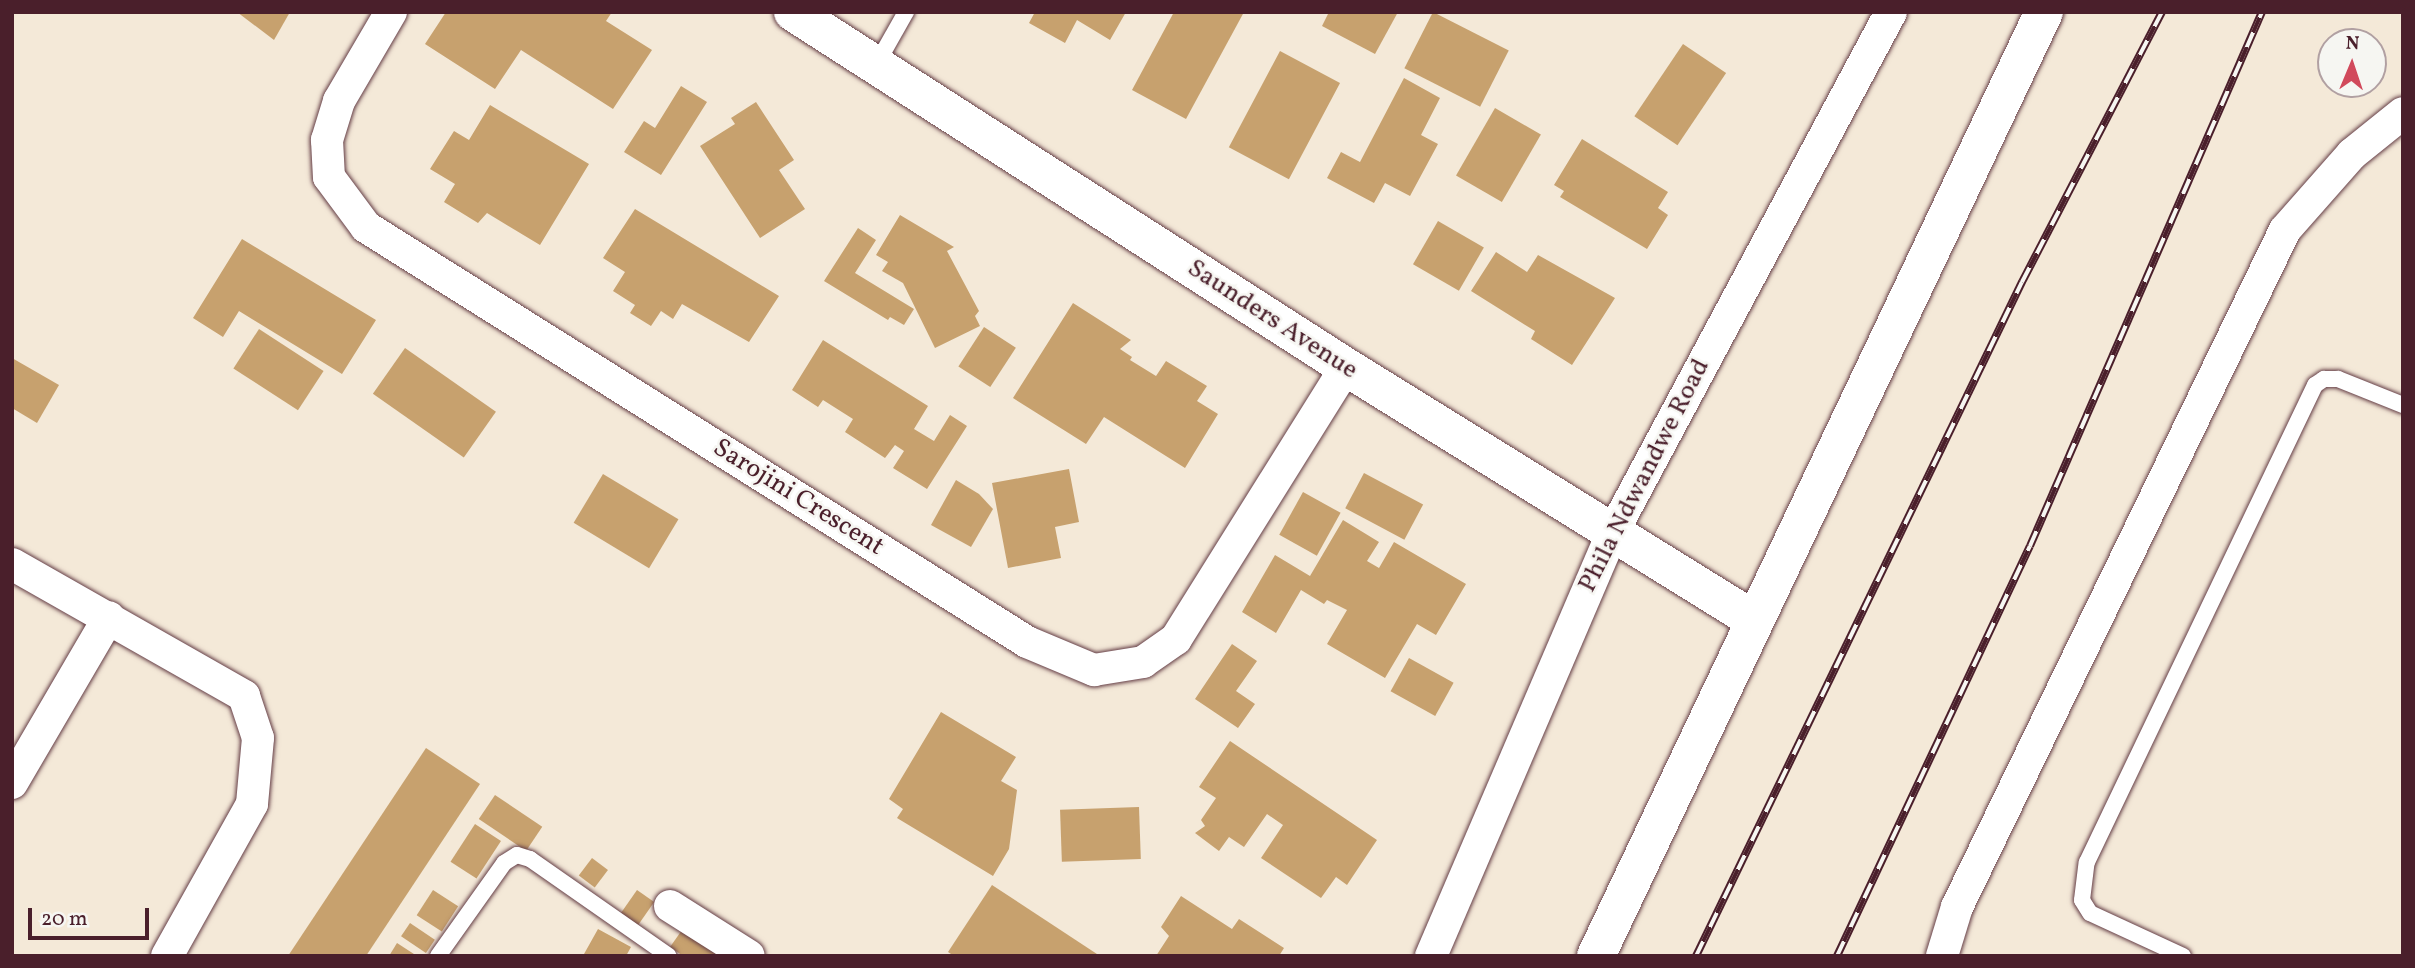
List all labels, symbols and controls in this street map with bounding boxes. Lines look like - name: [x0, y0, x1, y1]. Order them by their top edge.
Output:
- north arrow: [2317, 28, 2387, 98]
- text: N: [2345, 31, 2360, 57]
- street label: Saunders Avenue: [1181, 253, 1363, 387]
- street label: Phila Ndwandwe Road: [1573, 354, 1717, 598]
- street label: Sarojini Crescent: [707, 433, 889, 563]
- scale bar: [32, 894, 152, 938]
- text: 20 m: [41, 905, 87, 934]

